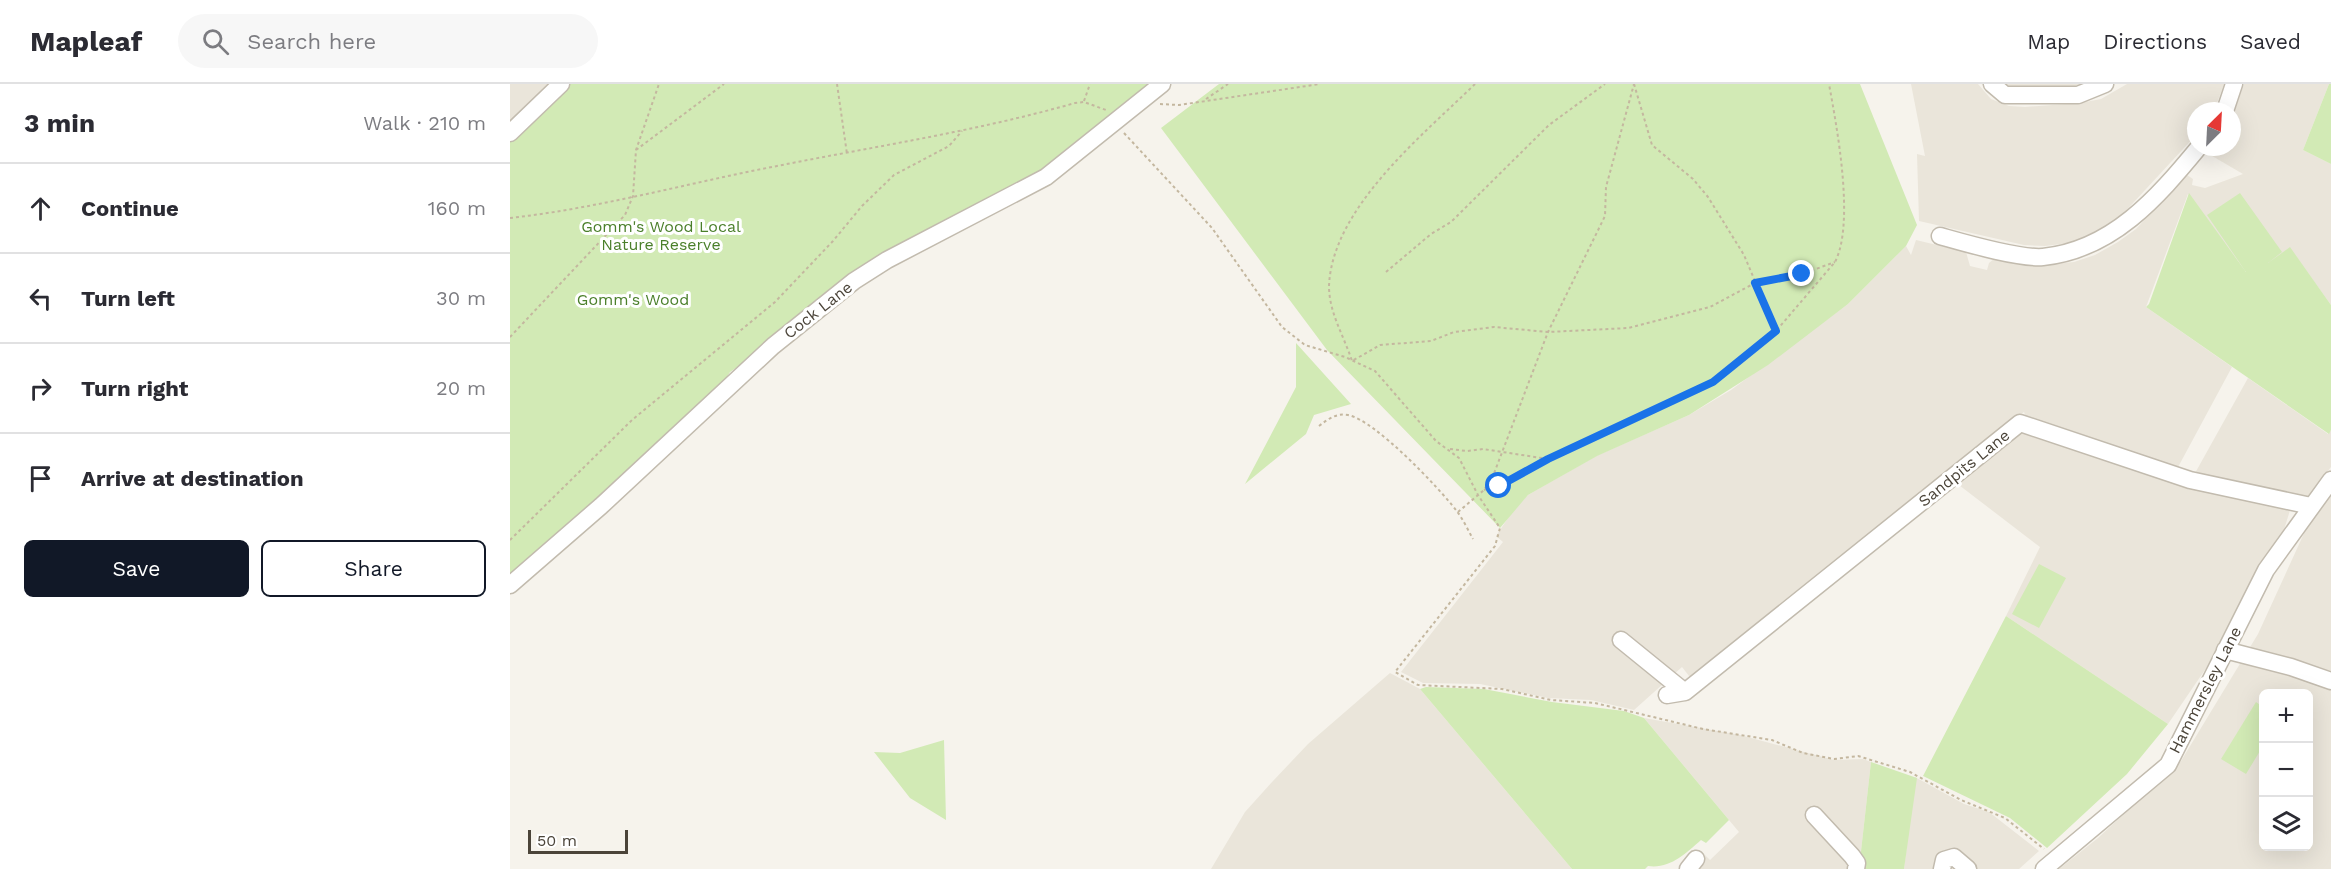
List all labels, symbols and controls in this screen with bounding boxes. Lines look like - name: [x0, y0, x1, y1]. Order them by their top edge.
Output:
- search box: [178, 14, 598, 68]
- text: Mapleaf: [30, 25, 142, 58]
- icon: search: [199, 25, 232, 58]
- text: Search here: [247, 29, 376, 54]
- text: Map: [2027, 29, 2070, 54]
- text: Directions: [2103, 29, 2207, 54]
- text: Saved: [2240, 29, 2301, 54]
- north arrow: [2187, 102, 2241, 156]
- text: 3 min: [24, 108, 95, 138]
- text: Walk · 210 m: [363, 111, 486, 135]
- icon: ahead: [24, 192, 57, 225]
- text: Continue: [81, 196, 179, 221]
- text: 160 m: [428, 196, 486, 220]
- park label: Gomm's Wood Local Nature Reserve: [581, 217, 741, 254]
- route end: [1788, 260, 1814, 286]
- street label: Cock Lane: [780, 277, 856, 343]
- icon: left: [24, 282, 57, 315]
- text: Turn left: [81, 286, 175, 311]
- text: 30 m: [436, 286, 486, 310]
- park label: Gomm's Wood: [577, 290, 689, 309]
- icon: right: [24, 372, 57, 405]
- text: Turn right: [81, 376, 188, 401]
- text: 20 m: [436, 376, 486, 400]
- street label: Sandpits Lane: [1915, 425, 2013, 511]
- icon: arrive: [24, 462, 57, 495]
- text: Arrive at destination: [81, 466, 304, 491]
- route start: [1485, 472, 1511, 498]
- button: Save: [24, 540, 249, 597]
- button: Share: [261, 540, 486, 597]
- street label: Hammersley Lane: [2165, 623, 2245, 757]
- map controls: [2259, 689, 2313, 851]
- button: +: [2259, 689, 2313, 743]
- button: −: [2259, 743, 2313, 797]
- button: layers: [2259, 797, 2313, 851]
- scale bar: [528, 827, 628, 854]
- text: 50 m: [537, 831, 577, 850]

